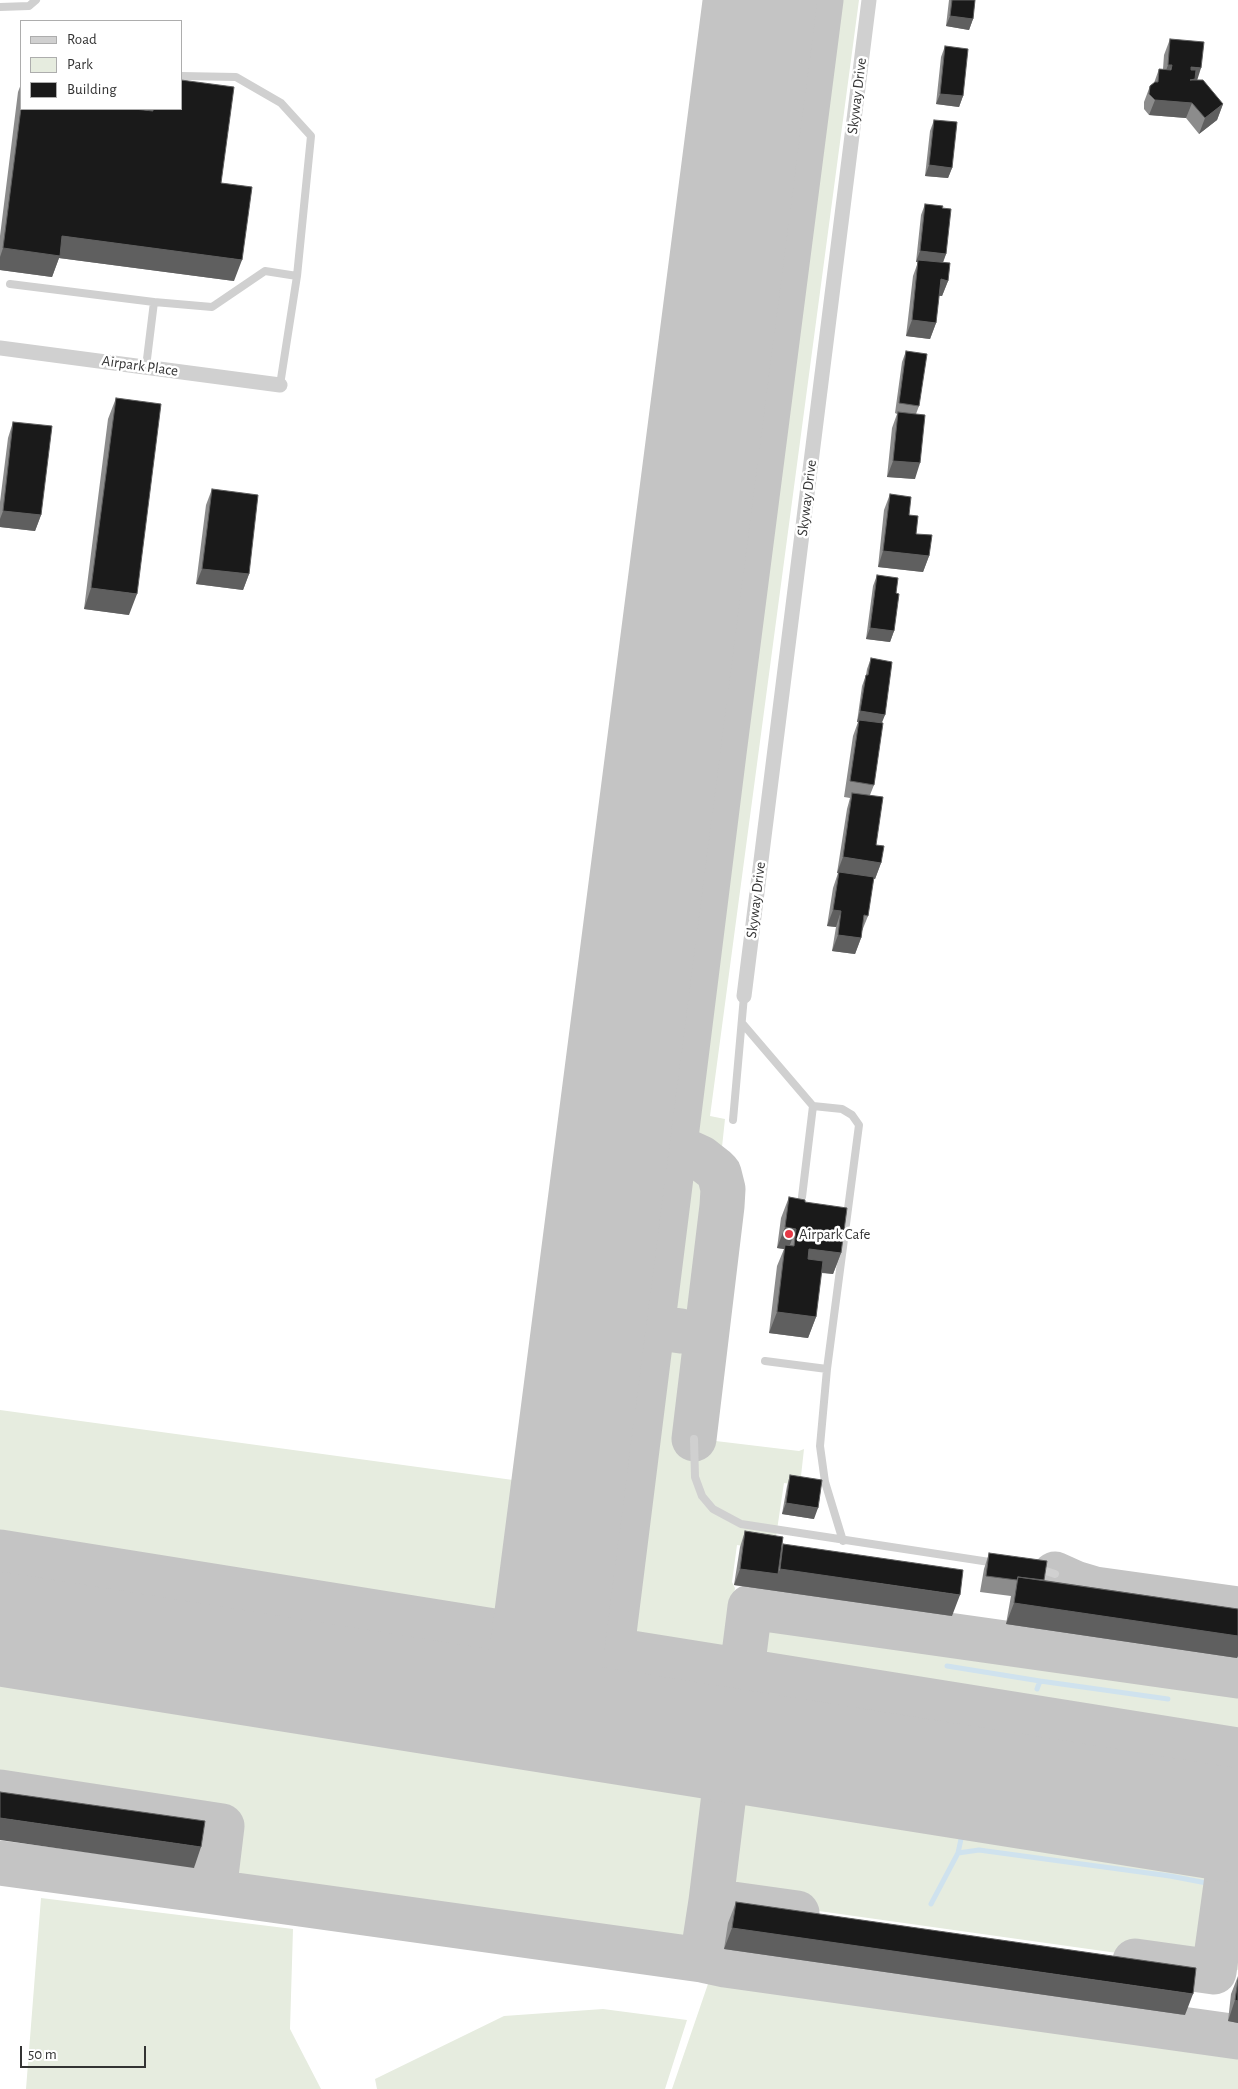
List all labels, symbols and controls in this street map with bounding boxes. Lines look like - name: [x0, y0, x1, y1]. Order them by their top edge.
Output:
- legend: [20, 20, 182, 110]
- text: Road: [67, 32, 97, 47]
- text: Park: [67, 57, 93, 72]
- street label: Skyway Drive: [843, 57, 871, 135]
- text: Building: [67, 82, 117, 97]
- street label: Airpark Place: [101, 352, 179, 380]
- street label: Skyway Drive: [793, 459, 821, 537]
- street label: Skyway Drive: [742, 861, 770, 939]
- place label: Airpark Cafe: [799, 1225, 871, 1243]
- marker: Airpark Cafe: [783, 1228, 795, 1240]
- scale bar: [22, 2036, 149, 2068]
- text: 50 m: [28, 2047, 57, 2062]

